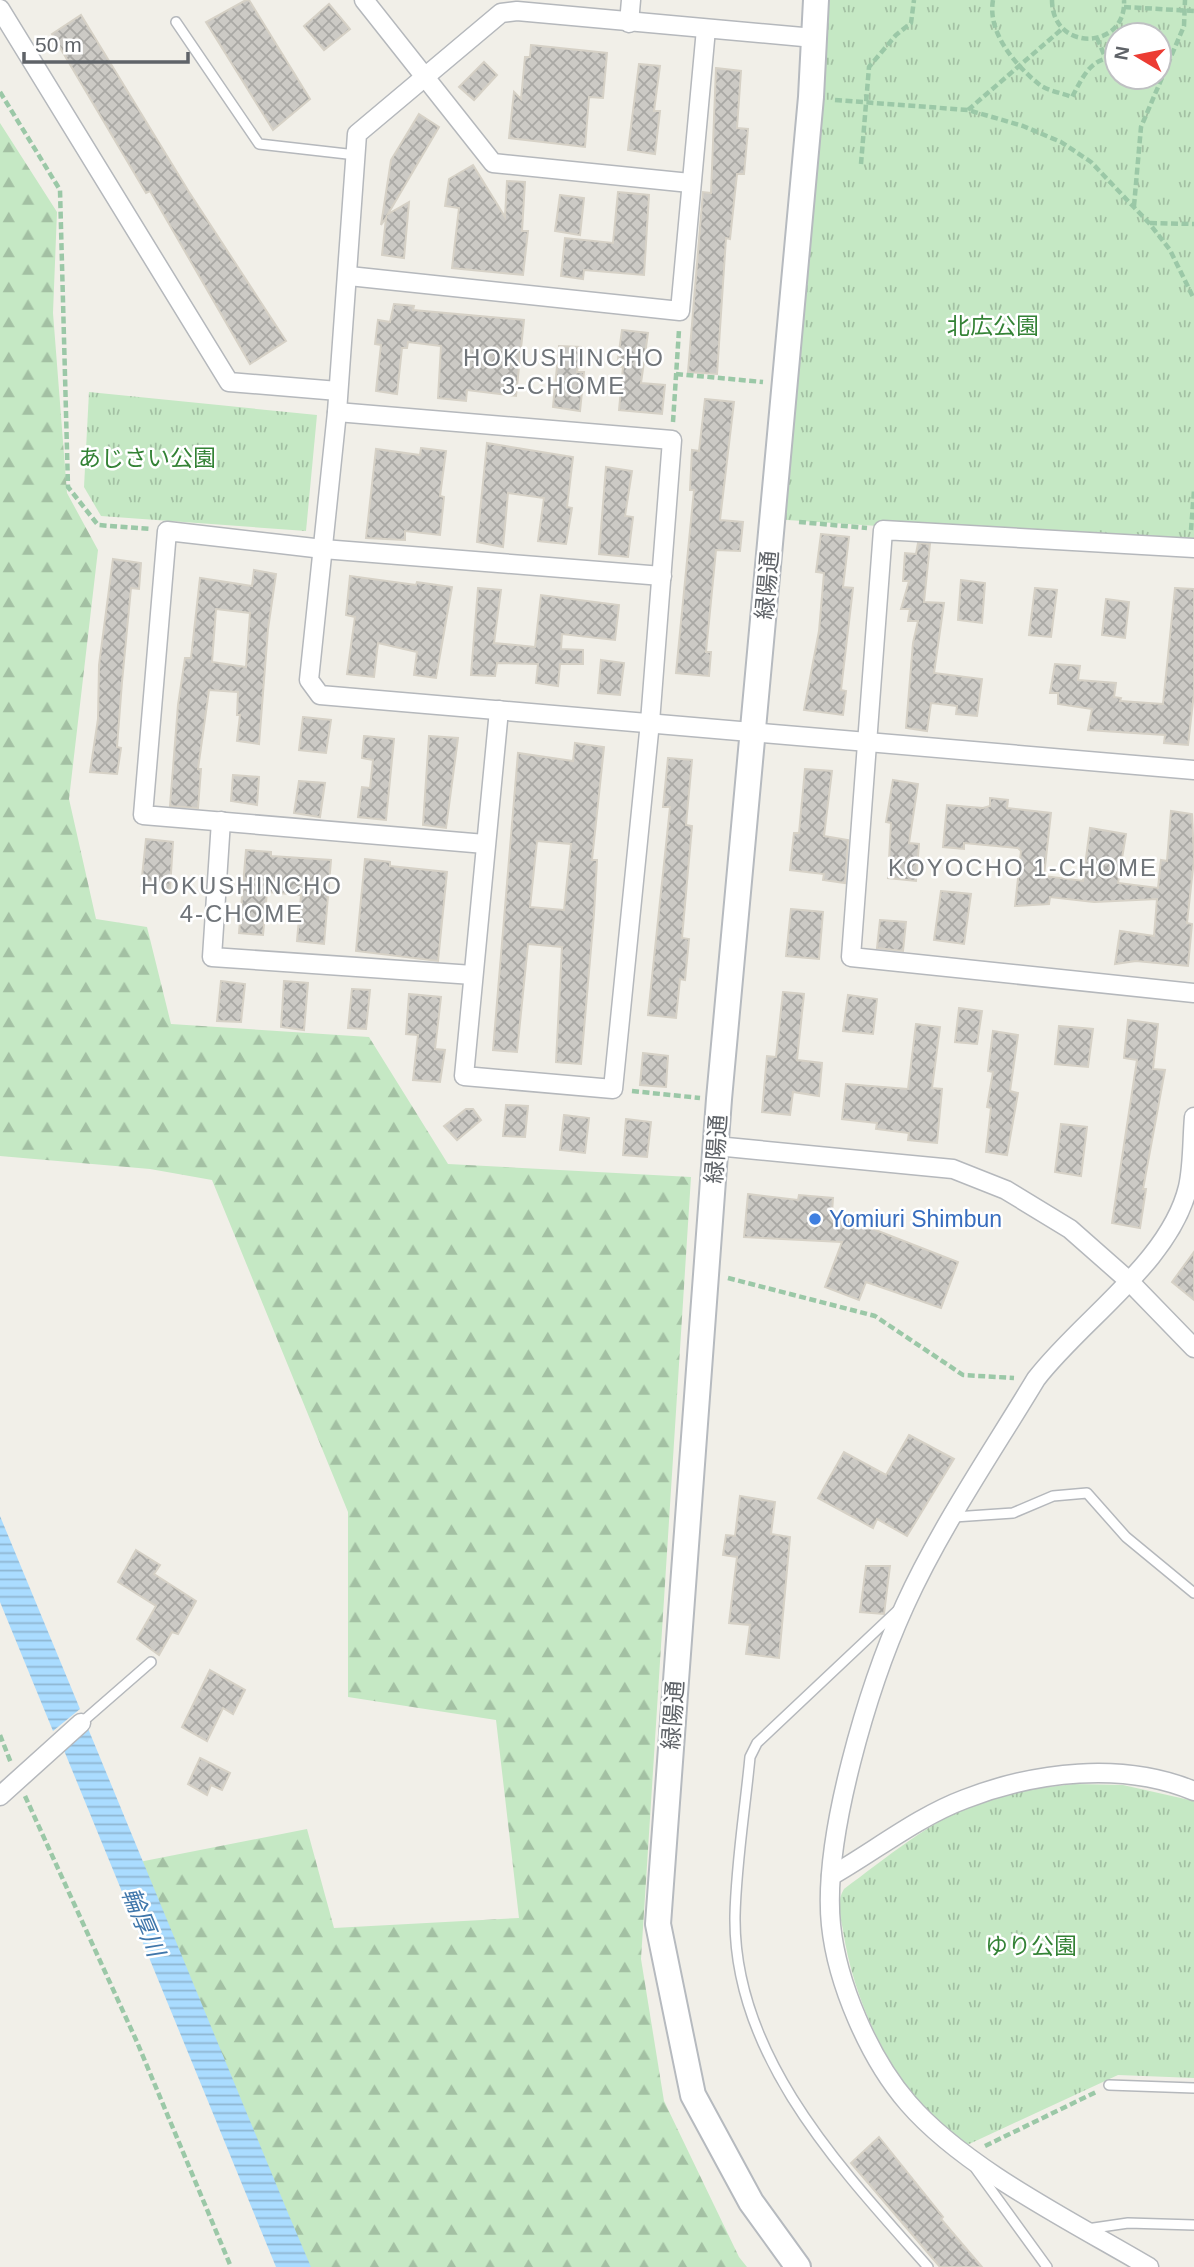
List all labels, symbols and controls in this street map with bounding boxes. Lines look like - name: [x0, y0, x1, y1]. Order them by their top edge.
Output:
- scale bar: [24, 21, 189, 65]
- north arrow: [1103, 21, 1173, 91]
- text: 50 m: [35, 33, 82, 56]
- text: N: [1110, 45, 1133, 62]
- park label: 北広公園: [947, 313, 1039, 339]
- district label: HOKUSHINCHO 3-CHOME: [463, 344, 665, 399]
- park label: あじさい公園: [78, 445, 216, 471]
- street label: 緑陽通: [751, 549, 783, 621]
- district label: KOYOCHO 1-CHOME: [888, 854, 1158, 881]
- district label: HOKUSHINCHO 4-CHOME: [141, 872, 343, 927]
- street label: 緑陽通: [701, 1114, 731, 1184]
- place label: Yomiuri Shimbun: [829, 1206, 1002, 1232]
- marker: Yomiuri Shimbun: [807, 1211, 823, 1227]
- street label: 緑陽通: [658, 1680, 688, 1750]
- water label: 輪厚川: [117, 1883, 171, 1963]
- park label: ゆり公園: [985, 1933, 1077, 1959]

